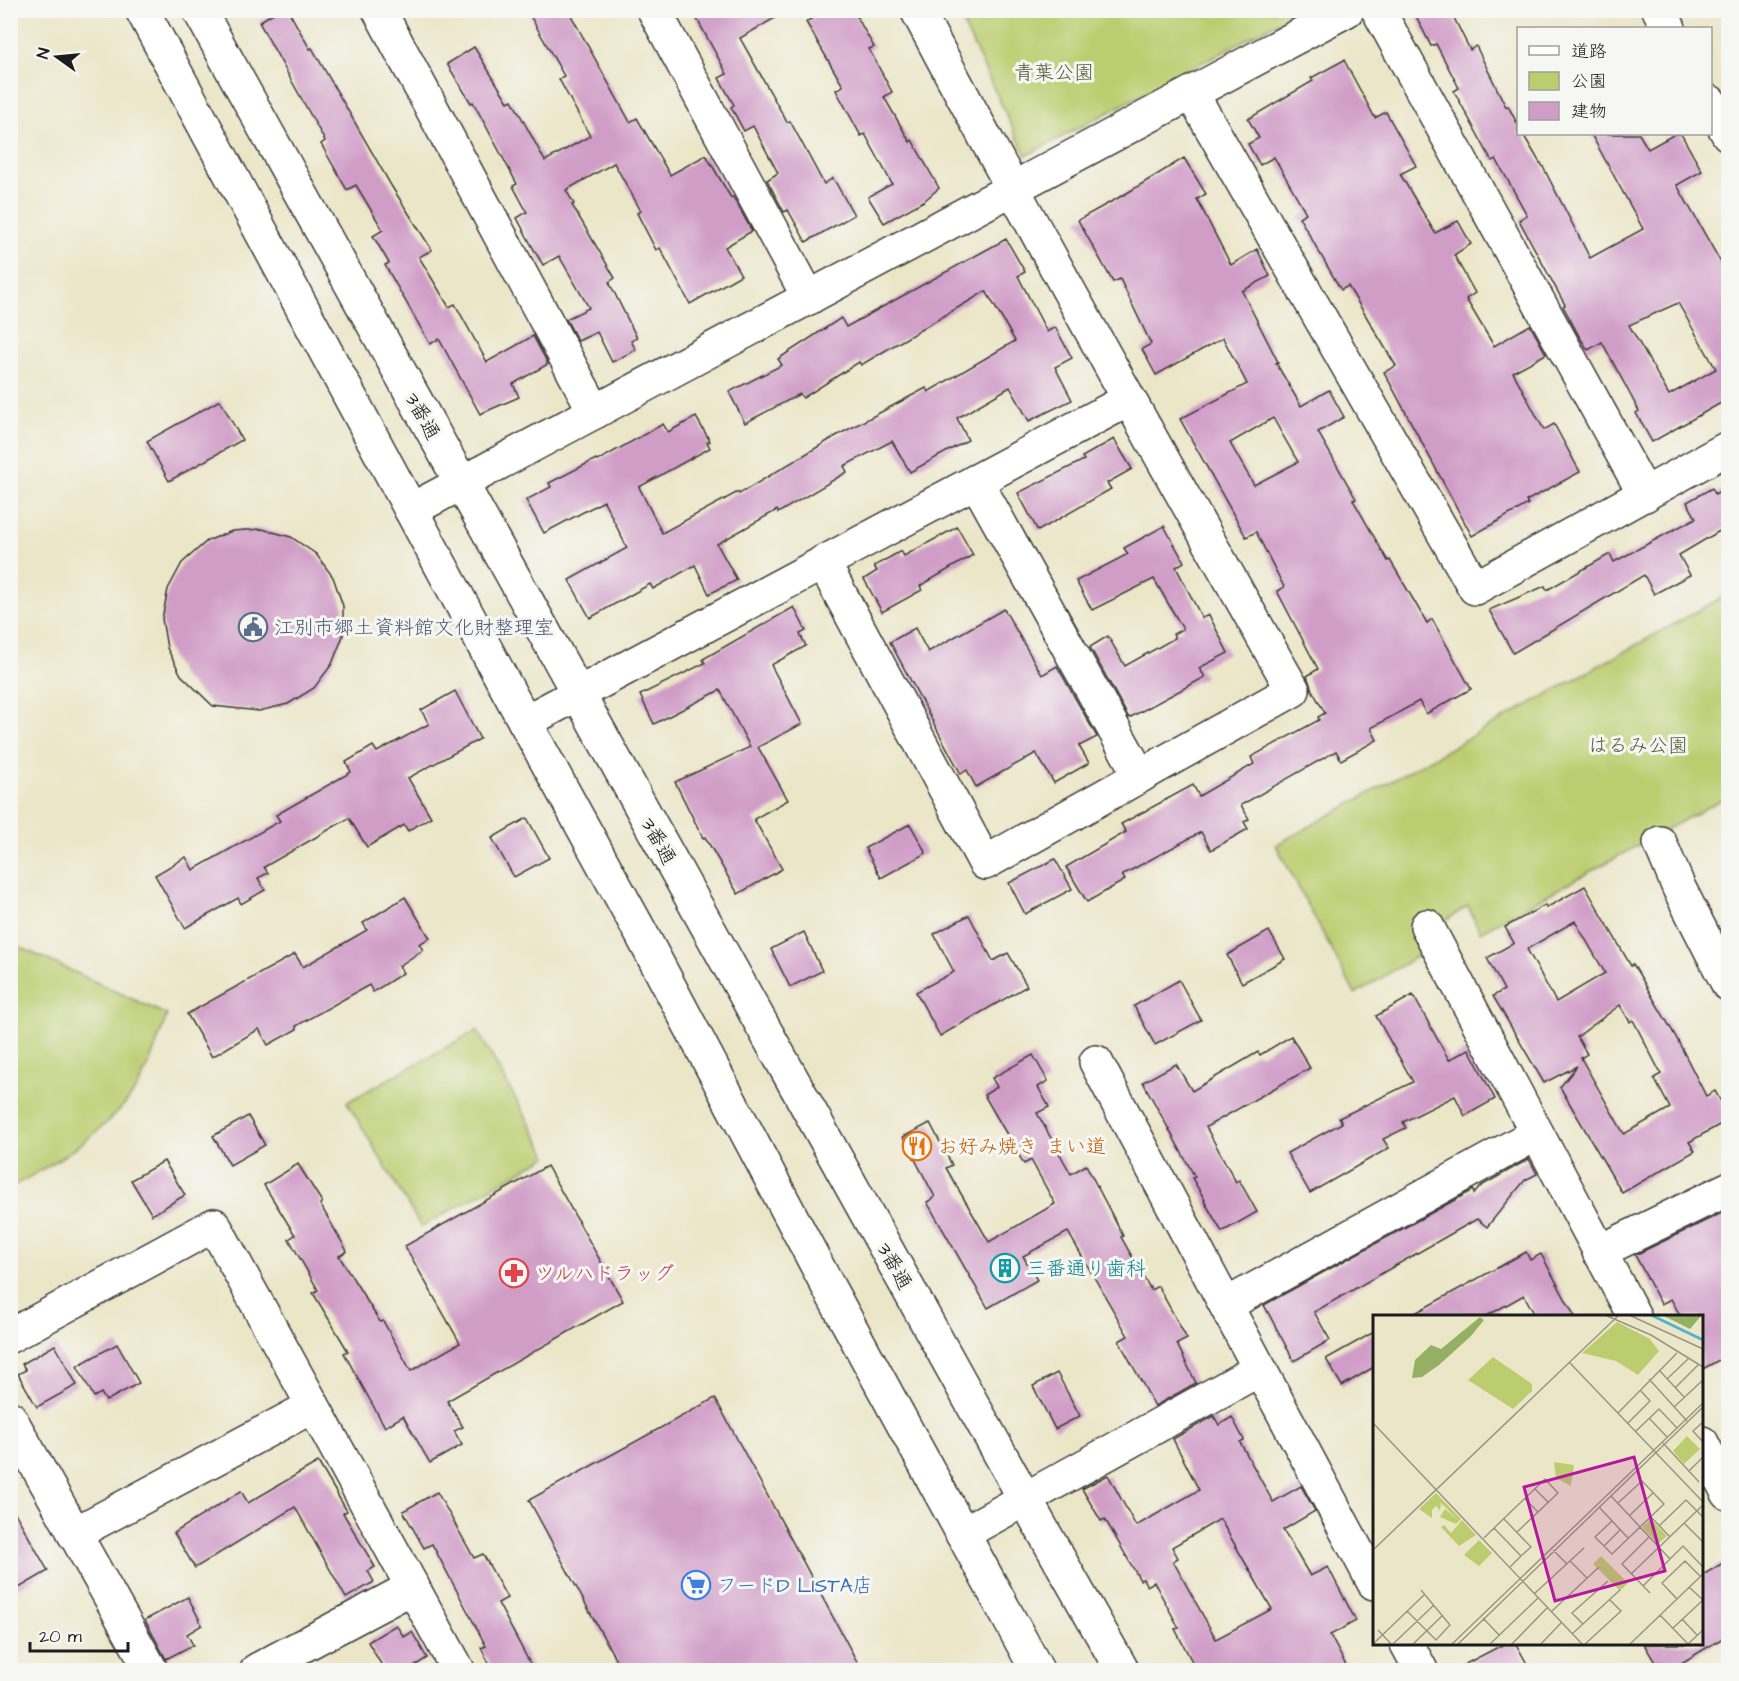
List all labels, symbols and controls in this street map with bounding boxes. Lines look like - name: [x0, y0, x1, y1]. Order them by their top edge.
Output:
- north arrow: [27, 27, 87, 87]
- legend: [1517, 27, 1712, 135]
- text: 道路: [1571, 39, 1607, 64]
- text: N: [32, 46, 55, 61]
- park label: 青葉公園: [1014, 59, 1094, 87]
- text: 公園: [1571, 69, 1607, 94]
- text: 建物: [1571, 99, 1607, 124]
- street label: 3番通: [398, 388, 447, 445]
- public building icon: 江別市郷土資料館文化財整理室: [237, 611, 269, 643]
- place label: 江別市郷土資料館文化財整理室: [274, 614, 554, 642]
- park label: はるみ公園: [1588, 732, 1688, 760]
- street label: 3番通: [634, 813, 683, 870]
- restaurant icon: お好み焼き まい道: [901, 1130, 933, 1162]
- place label: お好み焼き まい道: [938, 1133, 1106, 1161]
- street label: 3番通: [870, 1238, 919, 1295]
- building icon: 三番通り歯科: [989, 1252, 1021, 1284]
- place label: 三番通り歯科: [1026, 1255, 1146, 1283]
- pharmacy icon: ツルハドラッグ: [498, 1257, 530, 1289]
- place label: ツルハドラッグ: [535, 1260, 674, 1288]
- inset map: [1373, 1315, 1703, 1645]
- supermarket icon: フードD LISTA店: [680, 1569, 712, 1601]
- place label: フードD LISTA店: [717, 1572, 873, 1600]
- scale bar: [30, 1615, 128, 1653]
- text: 20 m: [39, 1624, 82, 1649]

